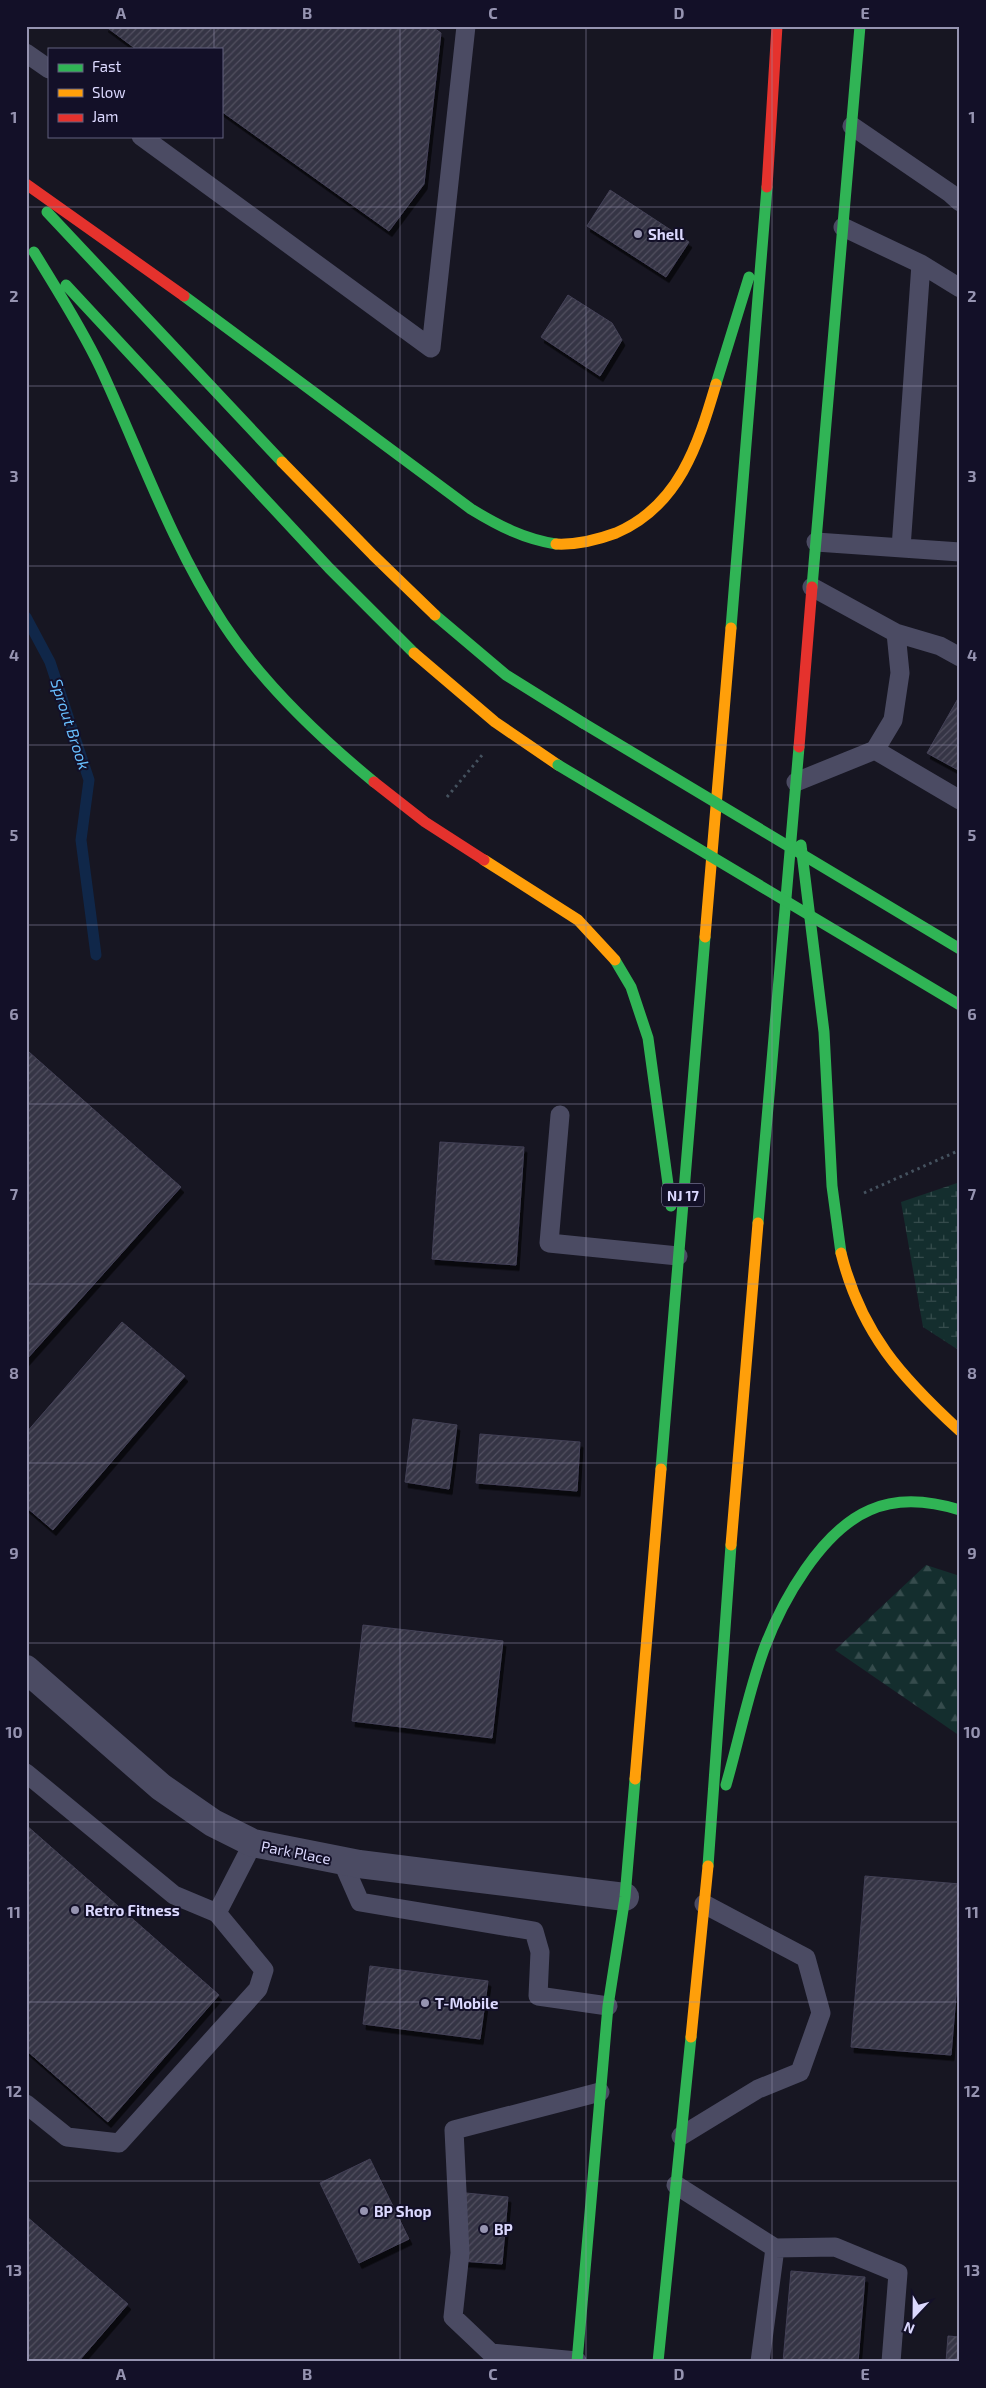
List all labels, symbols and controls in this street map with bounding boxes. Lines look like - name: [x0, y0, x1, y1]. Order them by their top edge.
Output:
- text: A: [116, 3, 127, 22]
- text: B: [302, 3, 312, 22]
- text: C: [488, 3, 498, 22]
- text: D: [674, 3, 685, 22]
- text: E: [860, 3, 870, 22]
- legend: [48, 48, 222, 138]
- text: Fast: [92, 57, 122, 75]
- text: Slow: [92, 83, 126, 101]
- text: 1: [11, 107, 17, 126]
- text: Jam: [92, 107, 118, 125]
- text: 1: [969, 107, 975, 126]
- place label: Shell: [648, 225, 684, 243]
- marker: Shell: [632, 228, 644, 240]
- text: 2: [9, 286, 19, 305]
- text: 2: [967, 286, 977, 305]
- text: 3: [9, 466, 19, 485]
- text: 3: [967, 466, 977, 485]
- text: 4: [9, 645, 19, 664]
- text: 4: [967, 645, 977, 664]
- water label: Sprout Brook: [47, 676, 95, 772]
- text: 5: [10, 825, 19, 844]
- text: 5: [968, 825, 977, 844]
- text: 6: [9, 1004, 19, 1023]
- text: 6: [967, 1004, 977, 1023]
- text: 7: [10, 1184, 19, 1203]
- road number: NJ 17: [662, 1184, 704, 1206]
- text: 7: [968, 1184, 977, 1203]
- text: 8: [9, 1363, 19, 1382]
- text: 8: [967, 1363, 977, 1382]
- text: 9: [9, 1543, 19, 1562]
- text: 9: [967, 1543, 977, 1562]
- text: 10: [5, 1722, 23, 1741]
- text: 10: [963, 1722, 981, 1741]
- street label: Park Place: [260, 1836, 332, 1868]
- place label: Retro Fitness: [85, 1901, 180, 1919]
- text: 11: [7, 1902, 21, 1921]
- text: 11: [965, 1902, 979, 1921]
- marker: Retro Fitness: [69, 1904, 81, 1916]
- place label: T-Mobile: [435, 1994, 498, 2012]
- marker: T-Mobile: [419, 1997, 431, 2009]
- text: 12: [6, 2081, 22, 2100]
- text: 12: [964, 2081, 980, 2100]
- place label: BP Shop: [374, 2202, 432, 2220]
- marker: BP Shop: [358, 2205, 370, 2217]
- place label: BP: [494, 2220, 513, 2238]
- marker: BP: [478, 2223, 490, 2235]
- text: 13: [6, 2260, 22, 2279]
- text: 13: [964, 2260, 980, 2279]
- north arrow: [888, 2290, 938, 2340]
- text: N: [901, 2319, 917, 2338]
- text: A: [116, 2364, 127, 2383]
- text: B: [302, 2364, 312, 2383]
- text: C: [488, 2364, 498, 2383]
- text: D: [674, 2364, 685, 2383]
- text: E: [860, 2364, 870, 2383]

